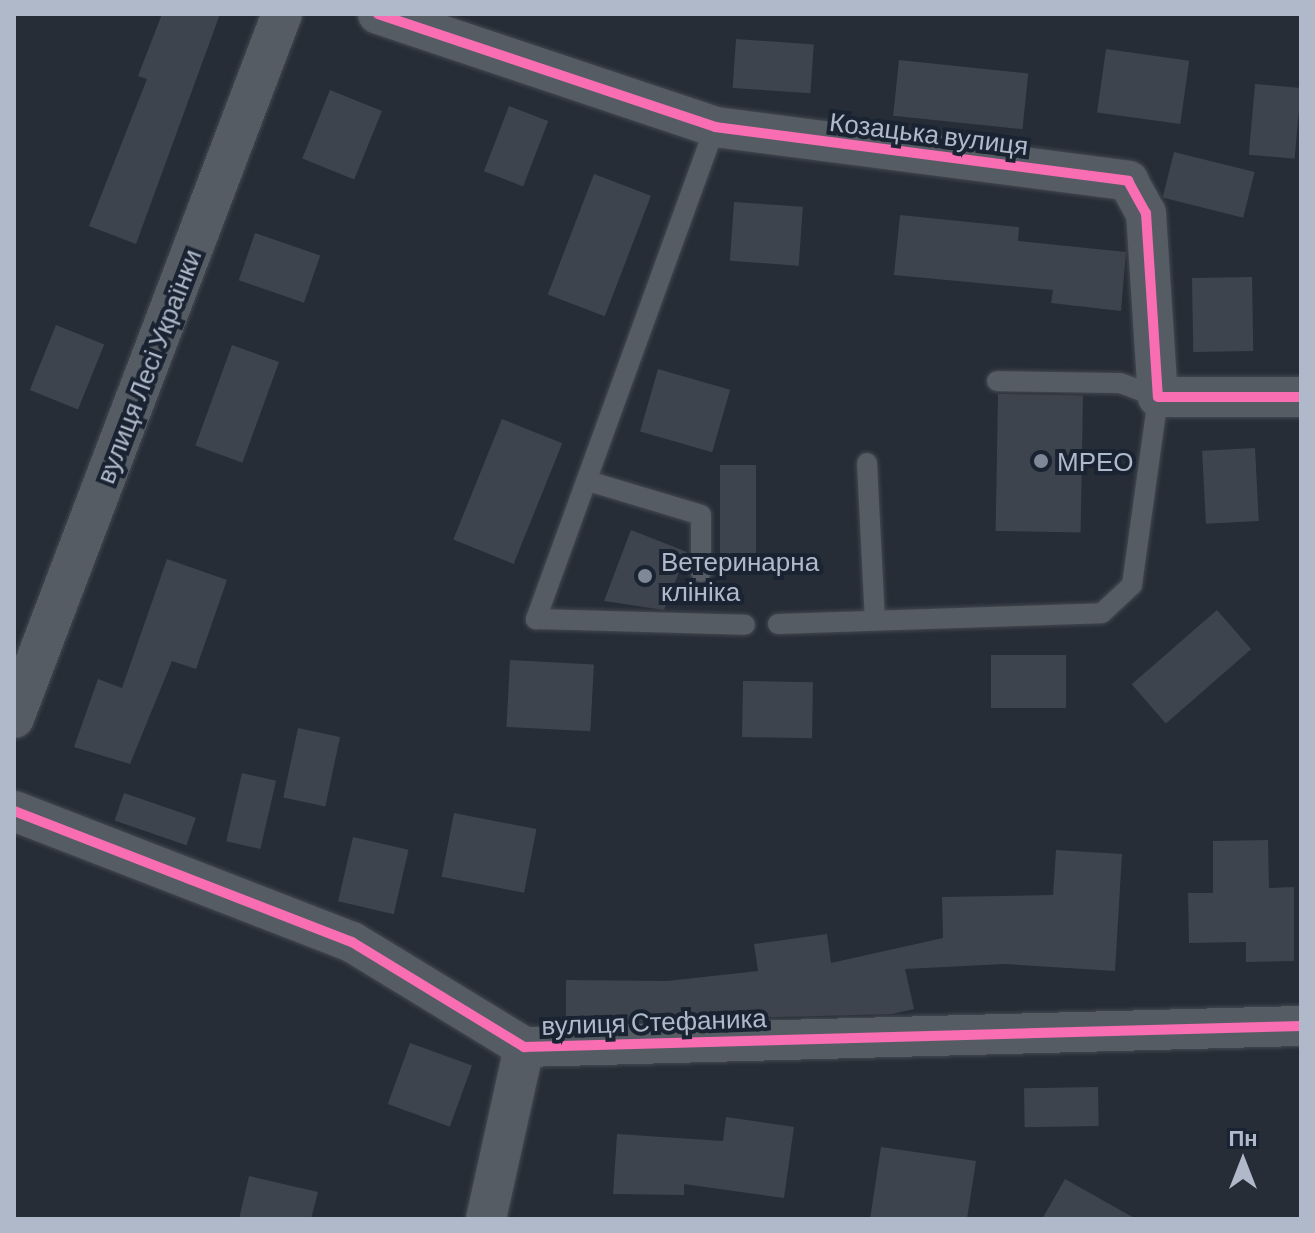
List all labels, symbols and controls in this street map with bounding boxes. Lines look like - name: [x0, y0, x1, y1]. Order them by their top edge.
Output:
- street label: Козацька вулиця: [828, 105, 1030, 161]
- street label: вулиця Лесі Українки: [89, 245, 207, 487]
- place label: МРЕО: [1057, 445, 1134, 477]
- marker: МРЕО: [1032, 452, 1050, 470]
- place label: Ветеринарна клініка: [661, 545, 819, 606]
- marker: Ветеринарна клініка: [636, 567, 654, 585]
- street label: вулиця Стефаника: [541, 1001, 767, 1041]
- north arrow: [1203, 1121, 1283, 1201]
- text: Пн: [1228, 1124, 1258, 1150]

